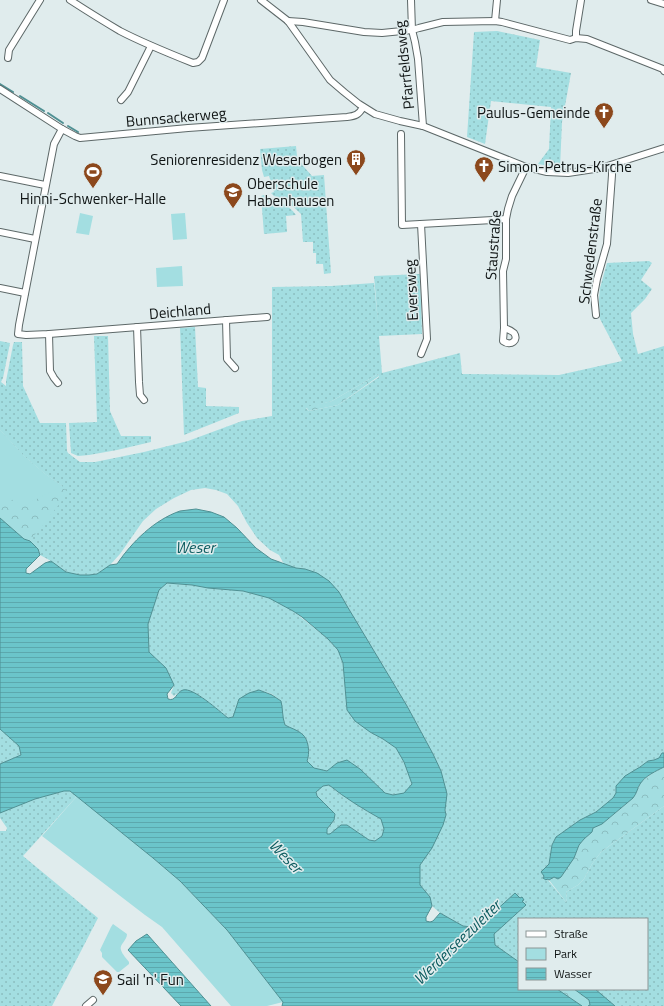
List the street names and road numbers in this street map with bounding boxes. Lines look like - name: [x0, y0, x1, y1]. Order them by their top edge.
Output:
- street label: Pfarrfeldsweg: [388, 19, 420, 111]
- street label: Bunnsackerweg: [125, 101, 227, 133]
- street label: Schwedenstraße: [572, 197, 608, 305]
- street label: Staustraße: [479, 209, 507, 281]
- street label: Eversweg: [398, 258, 424, 321]
- street label: Deichland: [148, 297, 212, 325]

